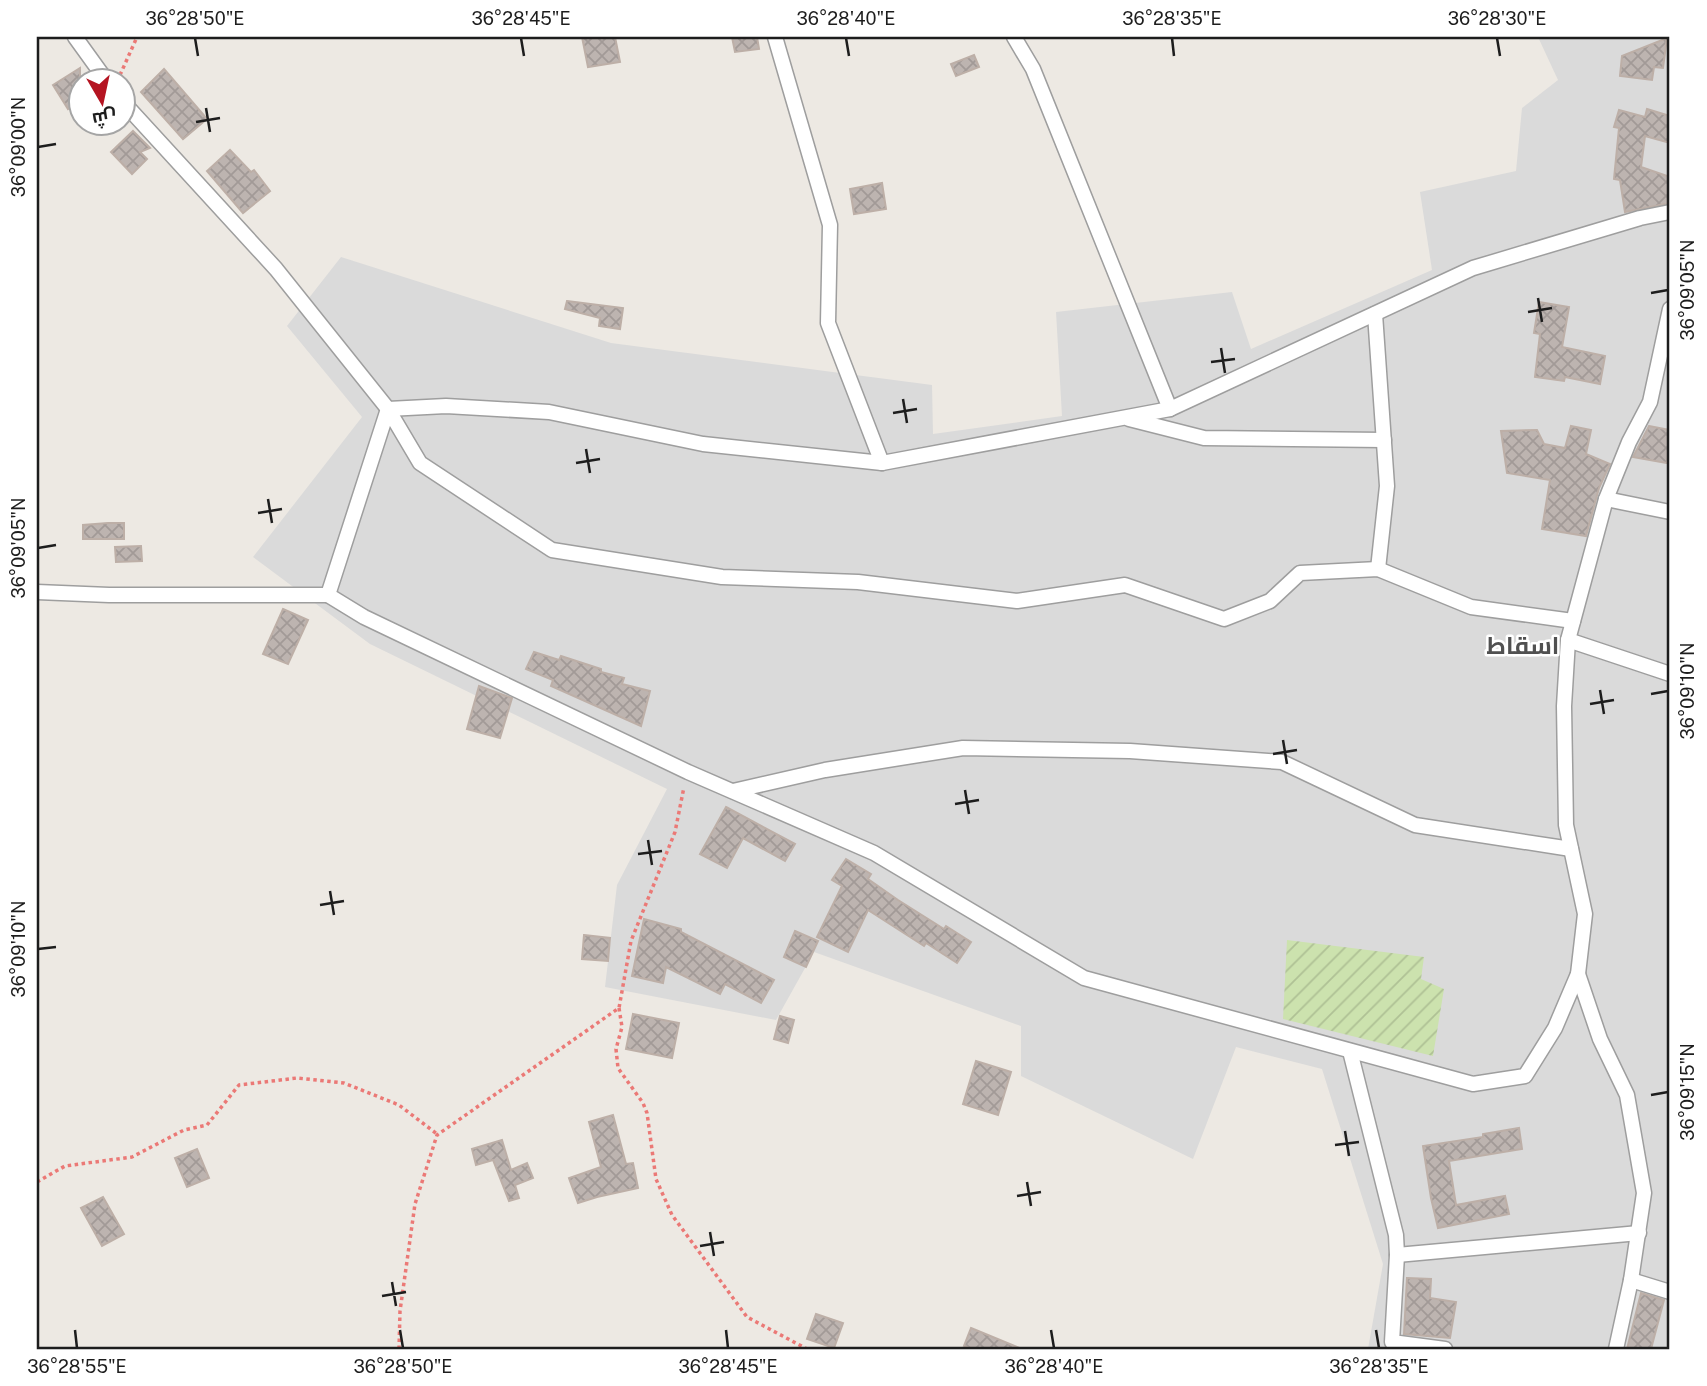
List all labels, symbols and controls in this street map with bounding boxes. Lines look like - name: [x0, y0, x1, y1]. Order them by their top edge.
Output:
- text: 36°28'50"E: [146, 8, 244, 29]
- text: 36°28'45"E: [471, 8, 571, 29]
- text: 36°28'40"E: [797, 8, 895, 29]
- text: 36°28'35"E: [1122, 8, 1222, 29]
- text: 36°28'30"E: [1448, 8, 1546, 29]
- north arrow: [66, 66, 136, 136]
- text: 36°09'00"N: [8, 97, 29, 197]
- text: ش: [91, 105, 118, 132]
- text: 36°09'05"N: [1677, 239, 1698, 341]
- text: 36°09'05"N: [8, 497, 29, 599]
- district label: اسقاط: [1487, 631, 1559, 659]
- text: 36°09'10"N: [1677, 643, 1698, 739]
- text: 36°09'10"N: [8, 901, 29, 997]
- text: 36°09'15"N: [1677, 1043, 1698, 1141]
- text: 36°28'55"E: [27, 1356, 127, 1377]
- text: 36°28'50"E: [354, 1356, 452, 1377]
- text: 36°28'45"E: [678, 1356, 778, 1377]
- text: 36°28'40"E: [1005, 1356, 1103, 1377]
- text: 36°28'35"E: [1329, 1356, 1429, 1377]

